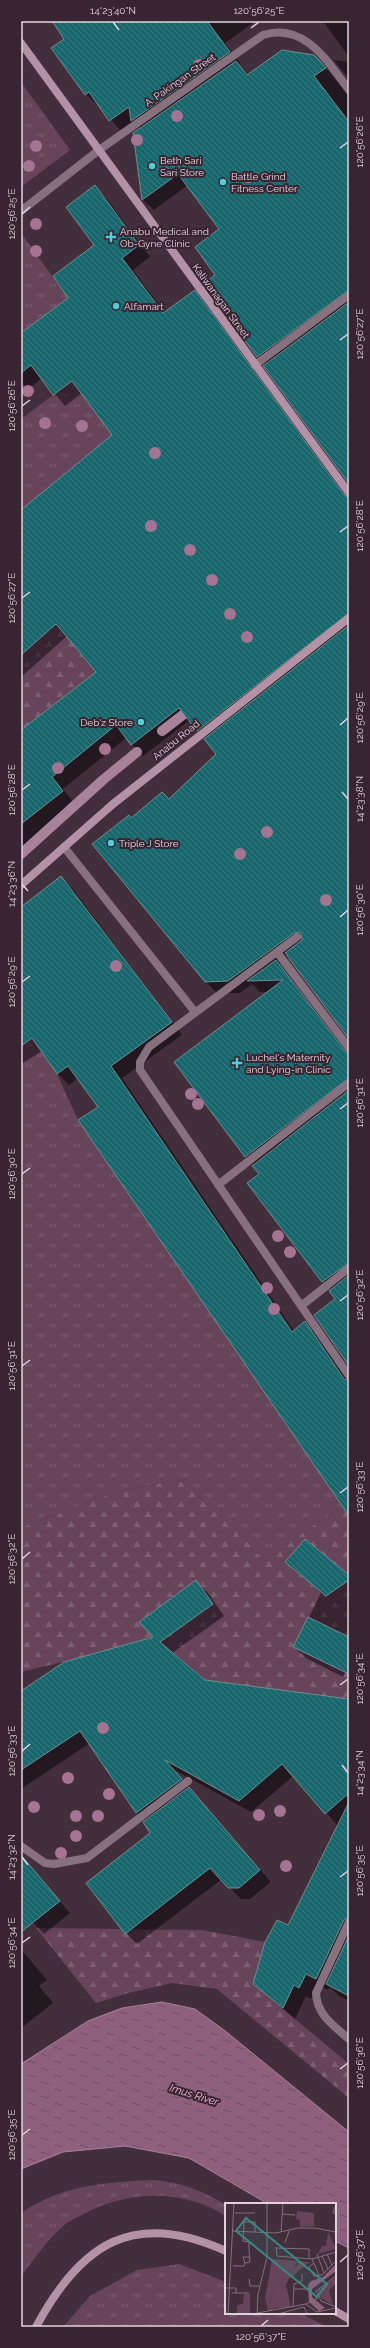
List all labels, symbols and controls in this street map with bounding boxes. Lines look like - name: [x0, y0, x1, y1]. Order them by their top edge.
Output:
- text: 14°23'40"N: [90, 5, 136, 16]
- text: 120°56'25"E: [234, 5, 285, 16]
- street label: A. Pakingan Street: [142, 51, 218, 109]
- text: 120°56'26"E: [354, 116, 365, 168]
- place label: Beth Sari Sari Store: [160, 155, 204, 178]
- marker: Beth Sari Sari Store: [147, 161, 157, 171]
- place label: Battle Grind Fitness Center: [231, 171, 298, 194]
- marker: Battle Grind Fitness Center: [218, 177, 228, 187]
- text: 120°56'25"E: [6, 189, 17, 240]
- place label: Anabu Medical and Ob-Gyne Clinic: [120, 226, 209, 249]
- marker: Anabu Medical and Ob-Gyne Clinic: [105, 231, 117, 243]
- street label: Kaliwanagan Street: [190, 262, 252, 341]
- marker: Alfamart: [111, 301, 121, 311]
- place label: Alfamart: [124, 301, 164, 312]
- text: 120°56'27"E: [354, 309, 365, 359]
- text: 120°56'26"E: [6, 380, 17, 432]
- text: 120°56'28"E: [354, 500, 365, 552]
- text: 120°56'27"E: [6, 573, 17, 623]
- text: 120°56'29"E: [354, 692, 365, 744]
- place label: Deb'z Store: [80, 717, 133, 728]
- marker: Deb'z Store: [136, 717, 146, 727]
- street label: Anabu Road: [151, 718, 201, 762]
- text: 120°56'28"E: [6, 764, 17, 816]
- text: 14°23'38"N: [354, 776, 365, 822]
- marker: Triple J Store: [106, 838, 116, 848]
- place label: Triple J Store: [119, 838, 179, 849]
- text: 14°23'36"N: [6, 861, 17, 907]
- text: 120°56'30"E: [354, 884, 365, 936]
- text: 120°56'29"E: [6, 956, 17, 1008]
- place label: Luchel's Maternity and Lying-in Clinic: [246, 1052, 331, 1075]
- marker: Luchel's Maternity and Lying-in Clinic: [231, 1057, 243, 1069]
- text: 120°56'31"E: [354, 1078, 365, 1128]
- text: 120°56'30"E: [6, 1148, 17, 1200]
- text: 120°56'32"E: [354, 1270, 365, 1320]
- text: 120°56'31"E: [6, 1341, 17, 1391]
- text: 120°56'33"E: [354, 1462, 365, 1512]
- text: 120°56'32"E: [6, 1534, 17, 1584]
- text: 120°56'34"E: [354, 1653, 365, 1705]
- text: 120°56'33"E: [6, 1726, 17, 1776]
- text: 14°23'34"N: [354, 1750, 365, 1796]
- text: 14°23'32"N: [6, 1834, 17, 1880]
- text: 120°56'35"E: [354, 1845, 365, 1897]
- text: 120°56'34"E: [6, 1917, 17, 1969]
- text: 120°56'36"E: [354, 2037, 365, 2089]
- water label: Imus River: [168, 2081, 221, 2109]
- text: 120°56'35"E: [6, 2109, 17, 2161]
- inset map: [225, 2203, 336, 2314]
- text: 120°56'37"E: [354, 2230, 365, 2280]
- text: 120°56'37"E: [236, 2331, 286, 2342]

